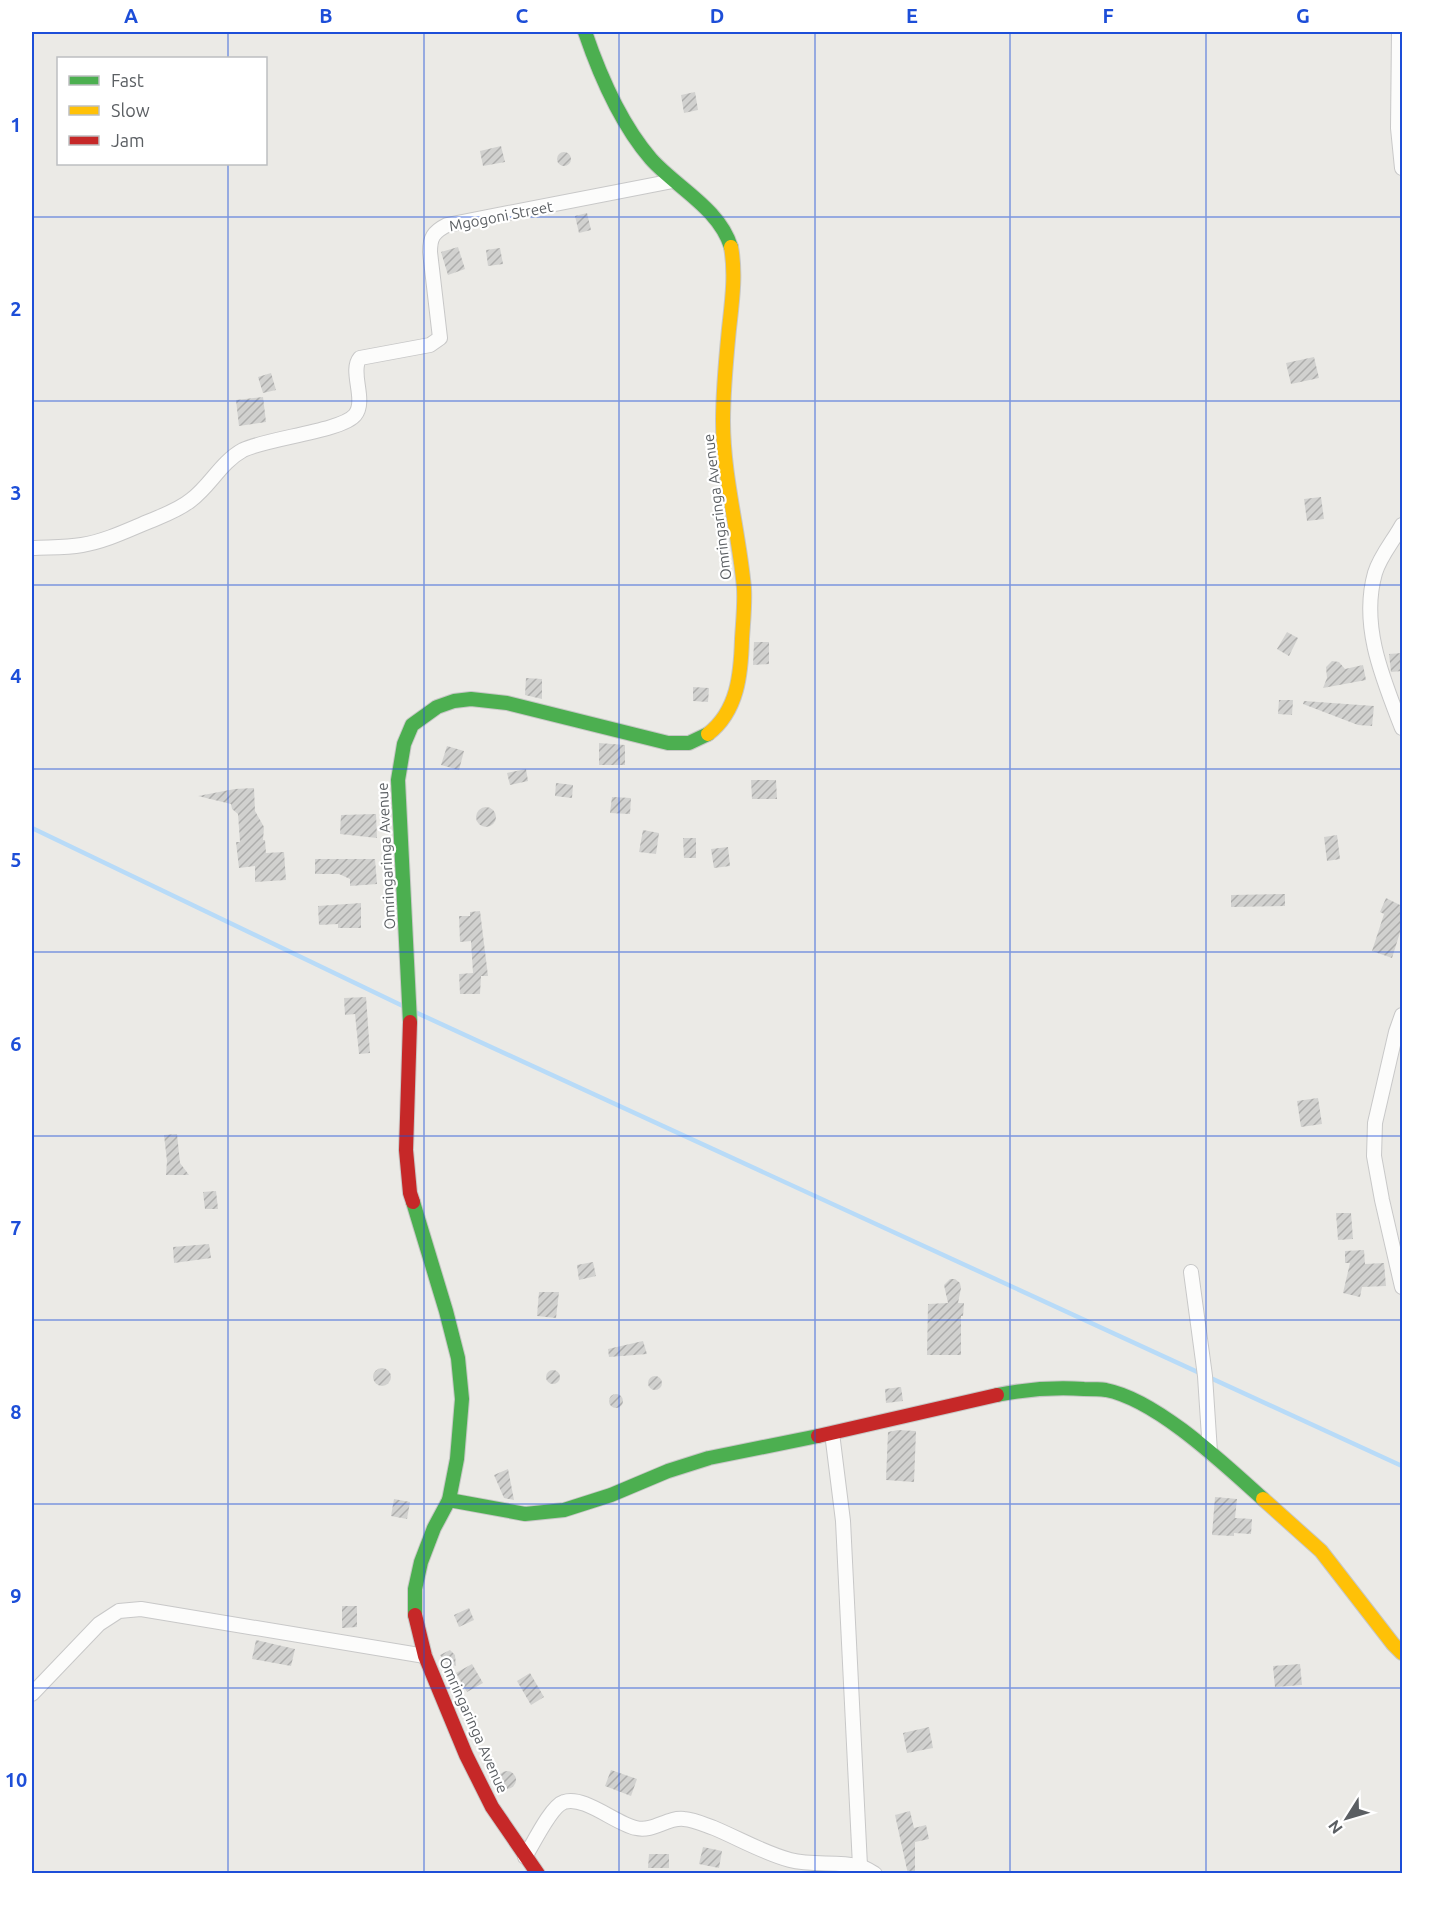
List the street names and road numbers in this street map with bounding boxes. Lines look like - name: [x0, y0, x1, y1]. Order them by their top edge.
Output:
- street label: Mgogoni Street: [448, 198, 554, 234]
- street label: Omringaringa Avenue: [700, 433, 734, 581]
- street label: Omringaringa Avenue: [374, 782, 398, 930]
- street label: Omringaringa Avenue: [436, 1654, 512, 1796]

